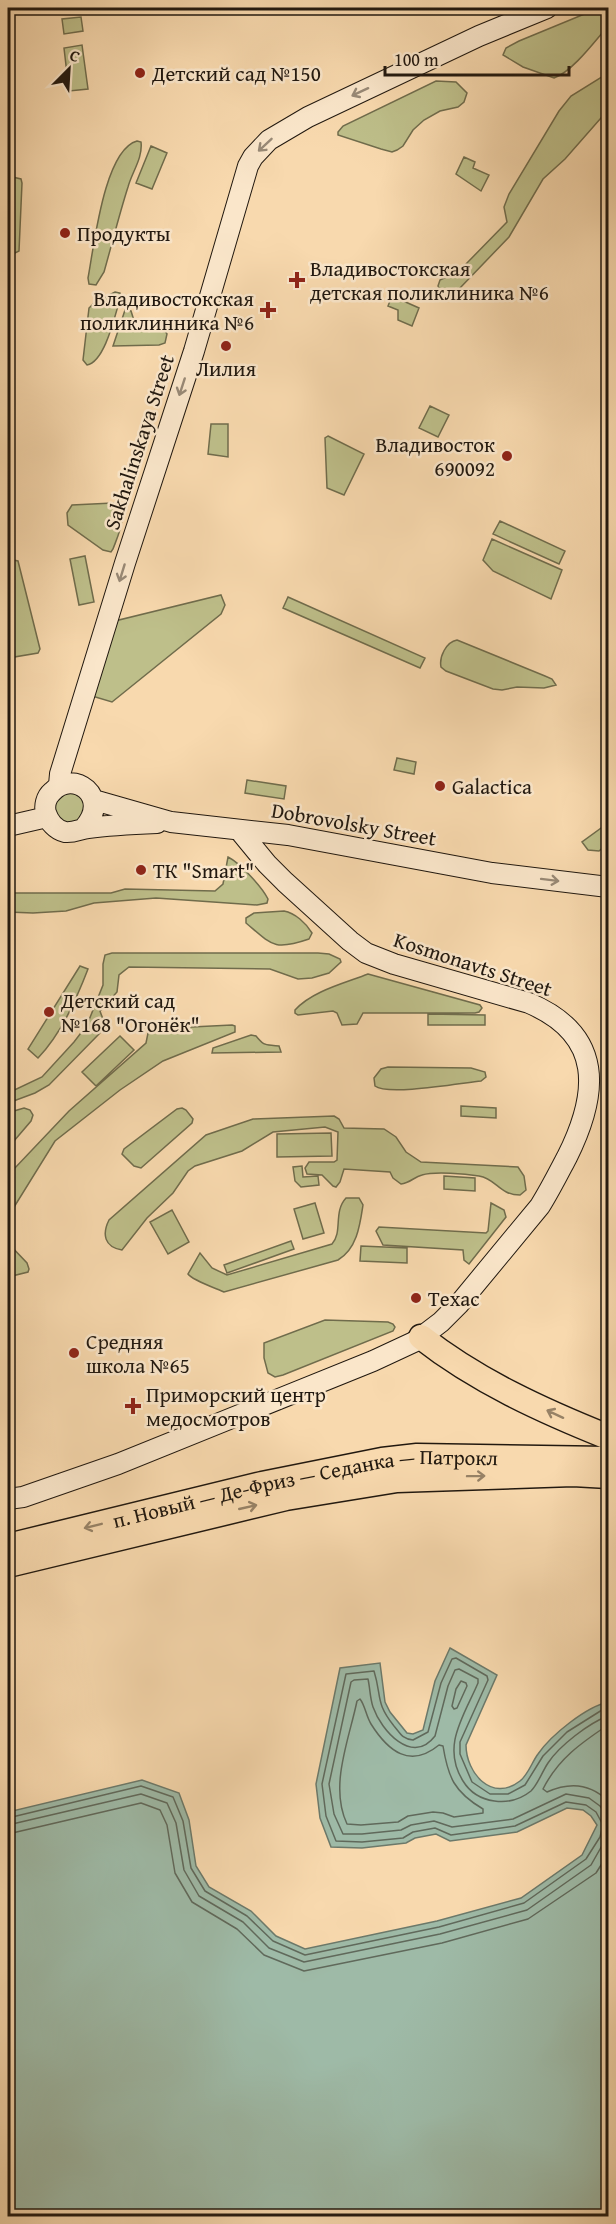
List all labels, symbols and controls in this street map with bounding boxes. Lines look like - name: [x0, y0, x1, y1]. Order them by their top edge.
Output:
- north arrow: [39, 39, 99, 99]
- scale bar: [385, 39, 570, 77]
- text: С: [66, 42, 84, 68]
- text: 100 m: [394, 46, 439, 73]
- place label: Детский сад №150: [151, 58, 321, 89]
- marker: Детский сад №150: [133, 66, 147, 80]
- one-way arrow: [351, 86, 369, 98]
- one-way arrow: [257, 138, 272, 152]
- place label: Продукты: [77, 218, 171, 249]
- marker: Продукты: [58, 226, 72, 240]
- place label: Владивостокская детская поликлиника №6: [310, 253, 549, 308]
- marker: Владивостокская детская поликлиника №6: [288, 271, 306, 289]
- place label: Владивостокская поликлинника №6: [80, 283, 254, 338]
- marker: Владивостокская поликлинника №6: [259, 301, 277, 319]
- marker: Лилия: [219, 339, 233, 353]
- street label: Sakhalinskaya Street: [96, 350, 182, 534]
- place label: Лилия: [196, 353, 257, 384]
- one-way arrow: [176, 377, 187, 396]
- place label: Владивосток 690092: [376, 429, 495, 484]
- marker: Владивосток 690092: [500, 449, 514, 463]
- one-way arrow: [116, 563, 127, 582]
- place label: Galactica: [452, 771, 532, 802]
- marker: Galactica: [433, 779, 447, 793]
- street label: Dobrovolsky Street: [269, 794, 439, 854]
- place label: ТК "Smart": [153, 855, 254, 886]
- marker: ТК "Smart": [134, 863, 148, 877]
- one-way arrow: [540, 875, 560, 886]
- street label: Kosmonavts Street: [390, 924, 557, 1004]
- place label: Детский сад №168 "Огонёк": [60, 985, 200, 1040]
- marker: Детский сад №168 "Огонёк": [42, 1005, 56, 1019]
- place label: Техас: [428, 1283, 480, 1314]
- marker: Техас: [409, 1291, 423, 1305]
- place label: Средняя школа №65: [86, 1326, 190, 1381]
- marker: Средняя школа №65: [67, 1346, 81, 1360]
- place label: Приморский центр медосмотров: [146, 1379, 326, 1434]
- marker: Приморский центр медосмотров: [124, 1397, 142, 1415]
- one-way arrow: [546, 1407, 564, 1419]
- street label: п. Новый — Де-Фриз — Седанка — Патрокл: [109, 1440, 499, 1535]
- one-way arrow: [465, 1471, 485, 1482]
- one-way arrow: [239, 1501, 258, 1513]
- one-way arrow: [84, 1520, 103, 1532]

